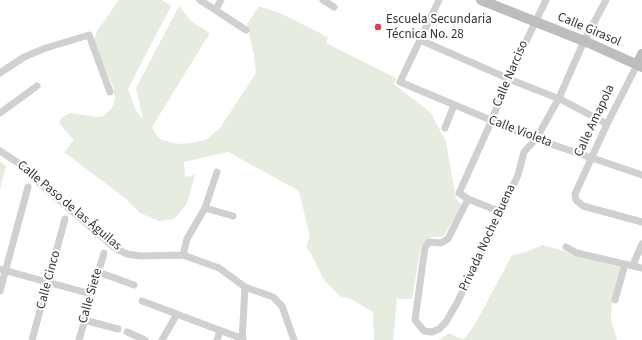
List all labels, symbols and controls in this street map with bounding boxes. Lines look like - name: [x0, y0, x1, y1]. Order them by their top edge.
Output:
- street label: Calle Girasol: [555, 10, 623, 50]
- place label: Escuela Secundaria Técnica No. 28: [386, 12, 492, 43]
- marker: Escuela Secundaria Técnica No. 28: [373, 22, 383, 32]
- street label: Calle Narciso: [490, 38, 532, 110]
- street label: Calle Amapola: [571, 82, 619, 160]
- street label: Calle Violeta: [486, 113, 554, 151]
- street label: Calle Paso de las Águilas: [14, 158, 124, 254]
- street label: Privada Noche Buena: [456, 182, 520, 294]
- street label: Calle Cinco: [34, 249, 64, 311]
- street label: Calle Siete: [76, 267, 106, 325]

